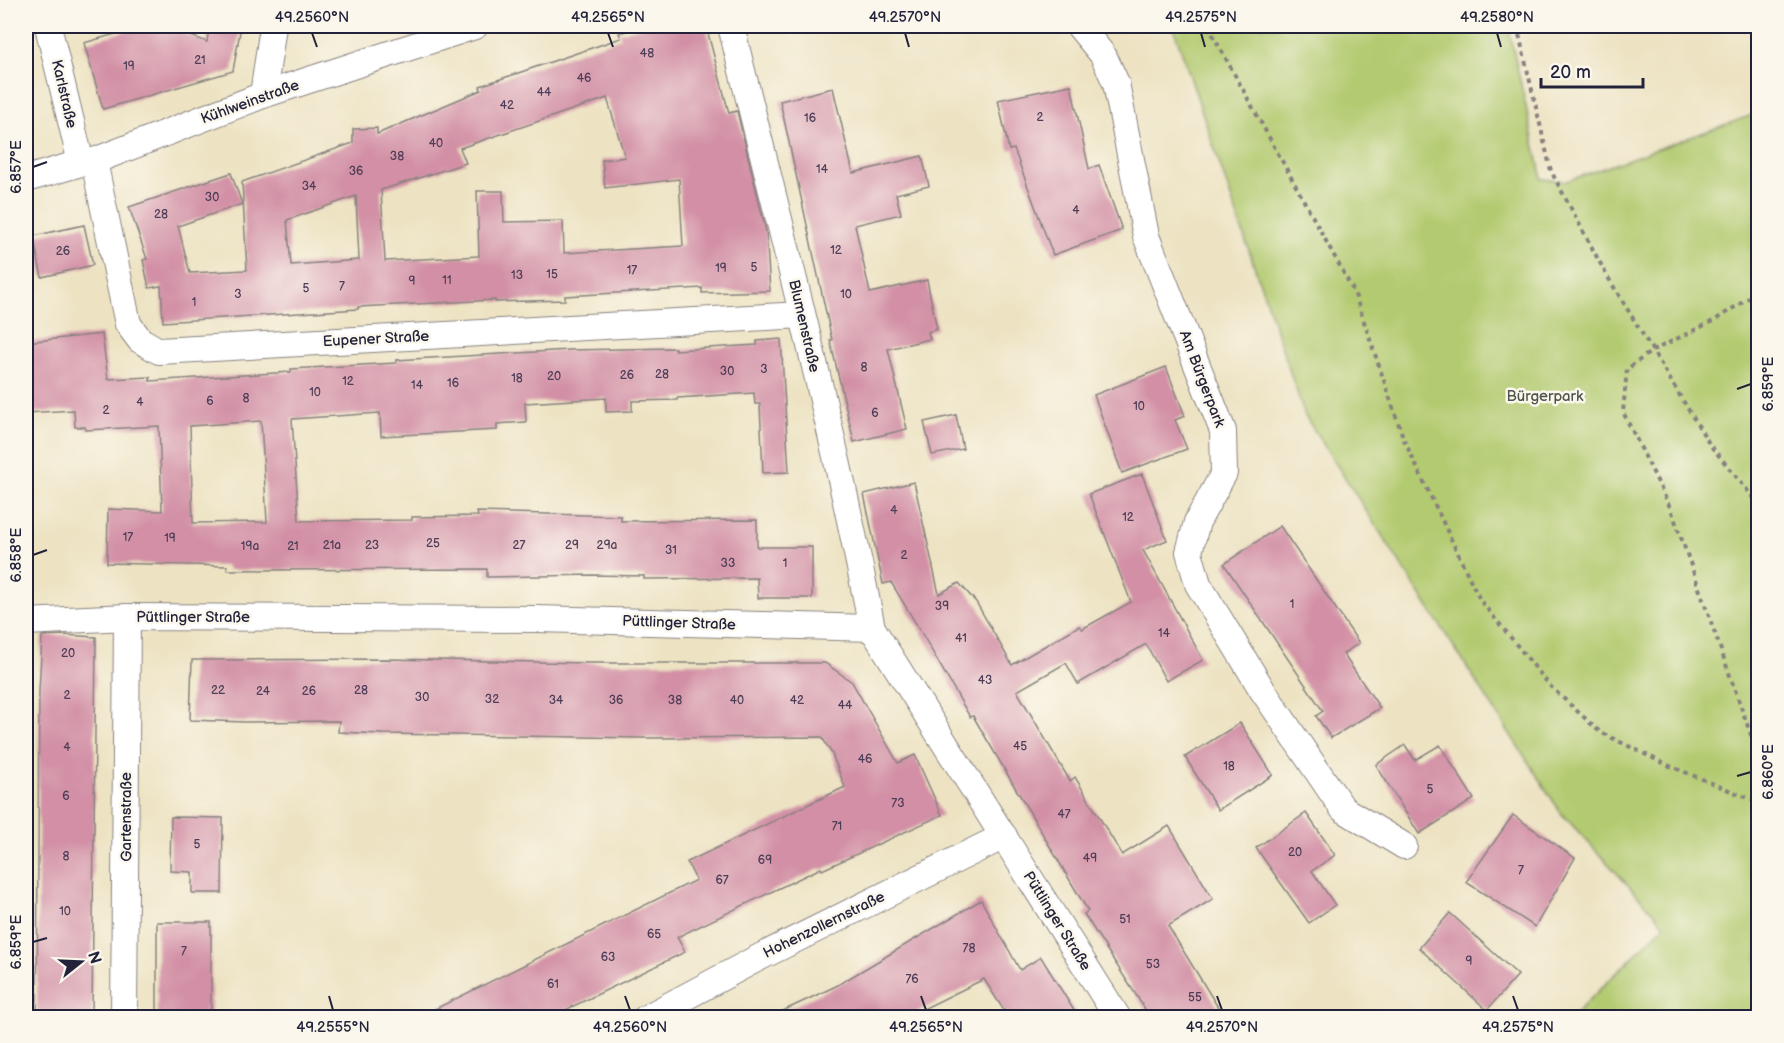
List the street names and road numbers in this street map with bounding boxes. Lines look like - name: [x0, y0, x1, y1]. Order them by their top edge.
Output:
- street label: Karlstraße: [47, 58, 81, 130]
- street label: Kühlweinstraße: [198, 75, 302, 129]
- street label: Blumenstraße: [784, 278, 824, 374]
- street label: Eupener Straße: [322, 327, 430, 351]
- street label: Am Bürgerpark: [1175, 328, 1229, 431]
- street label: Püttlinger Straße: [136, 608, 250, 627]
- street label: Püttlinger Straße: [622, 612, 736, 634]
- street label: Gartenstraße: [117, 772, 136, 862]
- street label: Püttlinger Straße: [1019, 868, 1095, 974]
- street label: Hohenzollernstraße: [760, 887, 888, 963]

